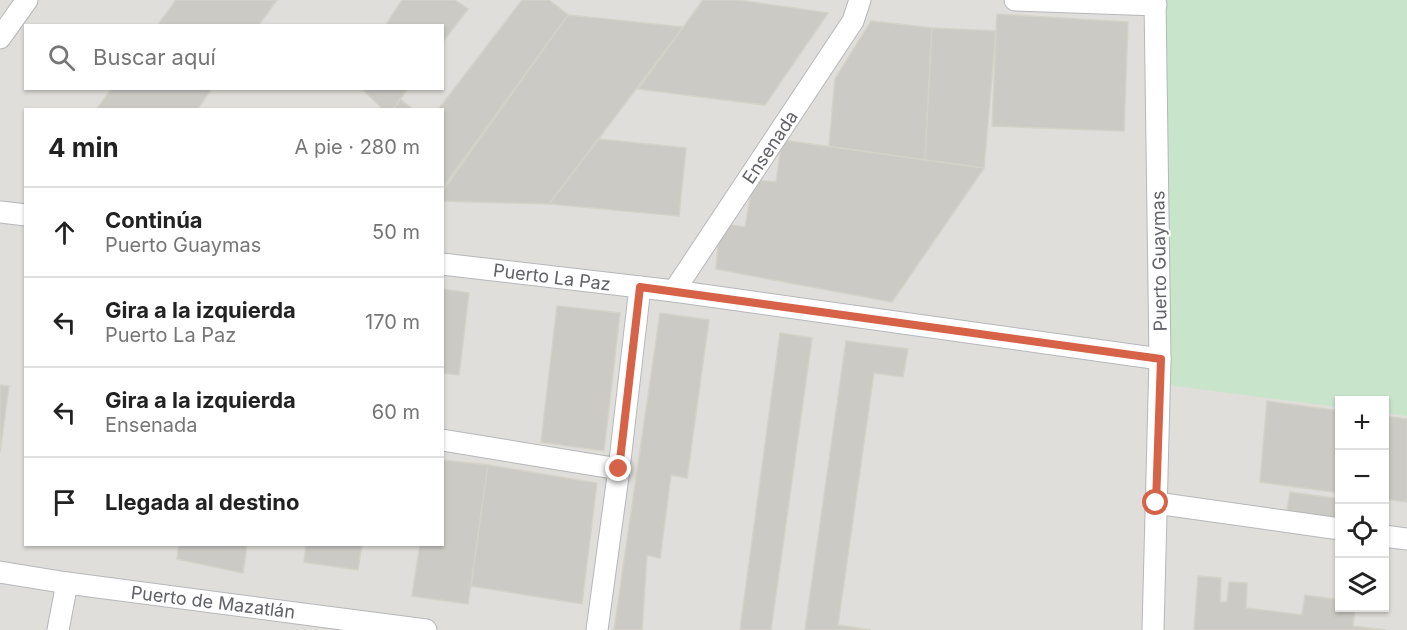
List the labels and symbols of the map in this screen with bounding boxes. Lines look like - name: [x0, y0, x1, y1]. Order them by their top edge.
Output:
- street label: Ensenada: [738, 107, 802, 187]
- street label: Puerto Guaymas: [1147, 190, 1171, 332]
- street label: Puerto La Paz: [492, 259, 612, 295]
- route end: [605, 455, 631, 481]
- route start: [1142, 489, 1168, 515]
- street label: Puerto de Mazatlán: [130, 582, 296, 622]

